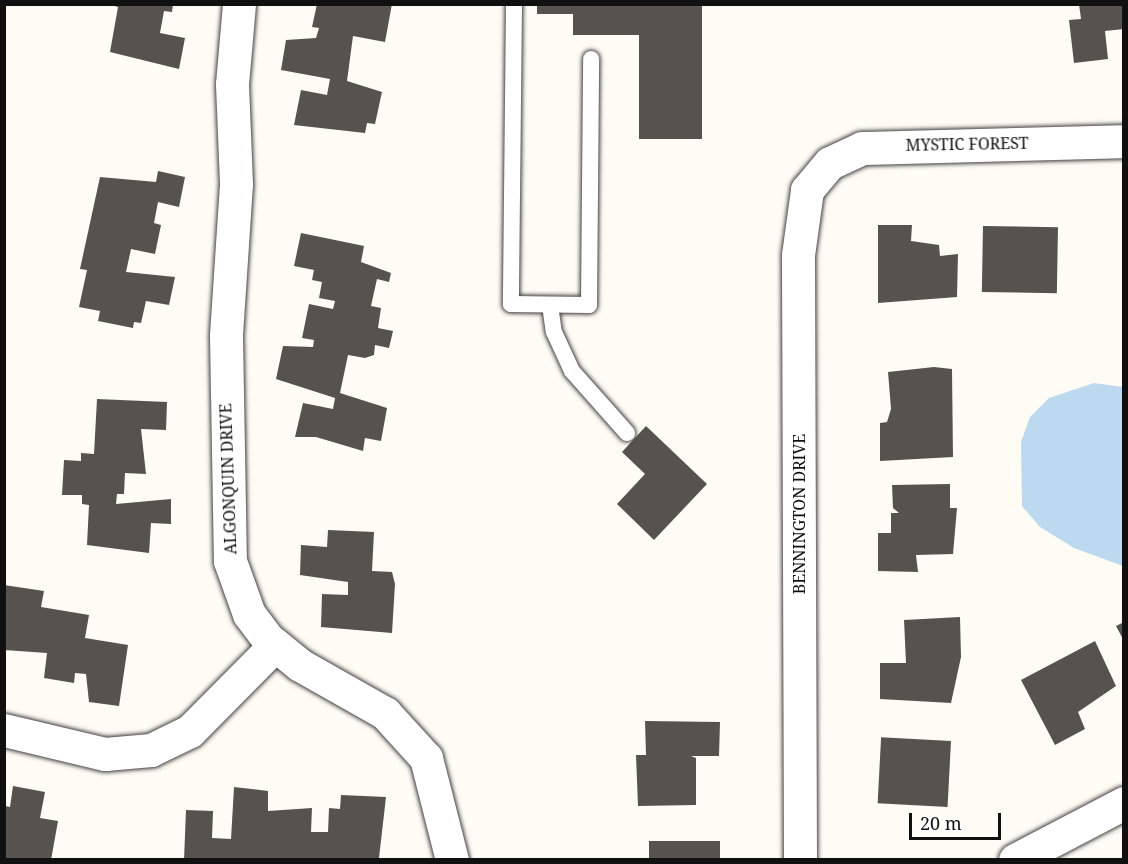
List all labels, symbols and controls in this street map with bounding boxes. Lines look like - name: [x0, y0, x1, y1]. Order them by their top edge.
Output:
- street label: MYSTIC FOREST: [905, 133, 1029, 155]
- street label: ALGONQUIN DRIVE: [216, 403, 240, 555]
- street label: BENNINGTON DRIVE: [789, 434, 809, 594]
- scale bar: [912, 801, 1004, 839]
- text: 20 m: [920, 811, 962, 835]

